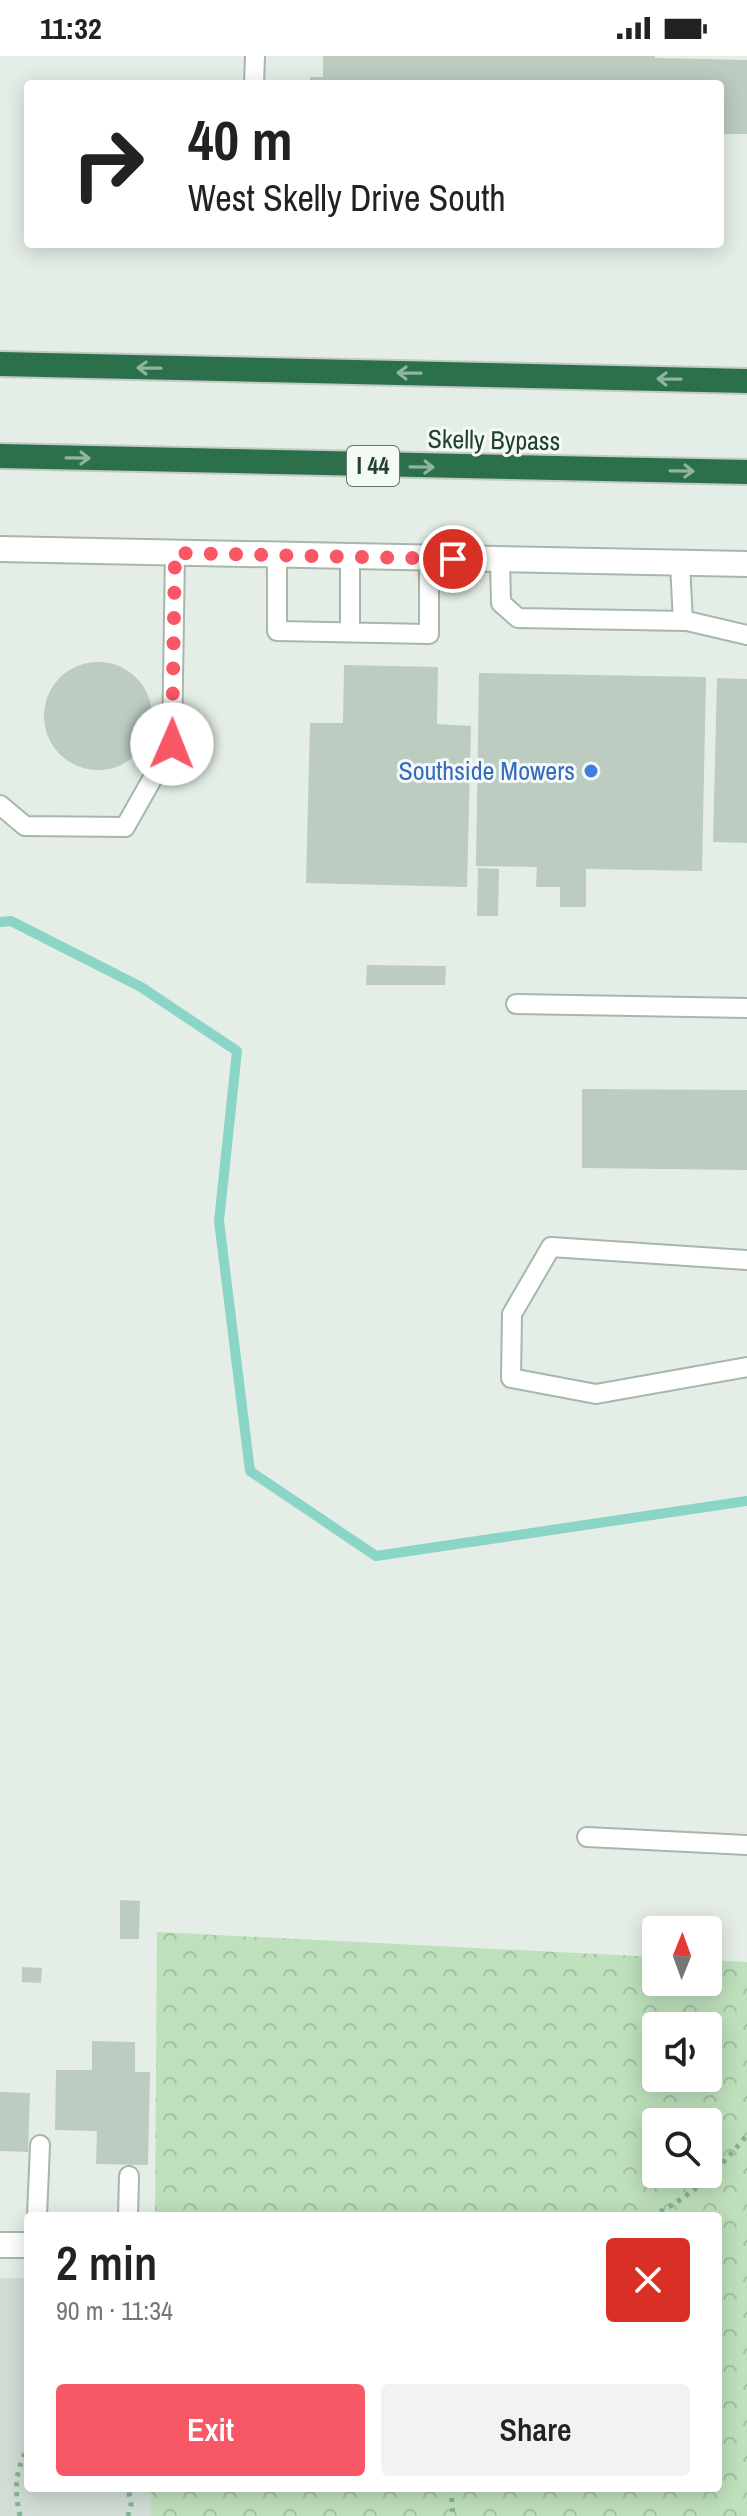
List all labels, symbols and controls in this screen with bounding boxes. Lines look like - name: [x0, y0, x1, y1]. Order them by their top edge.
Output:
- text: 11:32: [40, 8, 102, 48]
- text: 40 m: [188, 102, 293, 177]
- icon: right: [56, 112, 160, 216]
- text: West Skelly Drive South: [188, 174, 506, 222]
- one-way arrow: [136, 360, 163, 375]
- one-way arrow: [396, 366, 423, 381]
- one-way arrow: [656, 371, 683, 387]
- street label: Skelly Bypass: [427, 421, 561, 458]
- road number: I 44: [347, 446, 399, 486]
- one-way arrow: [64, 451, 91, 466]
- one-way arrow: [408, 460, 435, 475]
- one-way arrow: [668, 464, 695, 479]
- pin: [419, 525, 487, 593]
- icon: arrive: [431, 537, 475, 581]
- position arrow: [130, 702, 214, 786]
- place label: Southside Mowers: [398, 753, 575, 788]
- marker: Southside Mowers: [582, 762, 600, 780]
- north arrow: [642, 1916, 722, 1996]
- map controls: [642, 1916, 722, 2188]
- button: sound: [642, 2012, 722, 2092]
- button: search: [642, 2108, 722, 2188]
- text: 2 min: [56, 2230, 157, 2295]
- button: close: [606, 2238, 690, 2322]
- text: 90 m · 11:34: [56, 2293, 173, 2328]
- button: Exit: [56, 2384, 365, 2476]
- button: Share: [381, 2384, 690, 2476]

